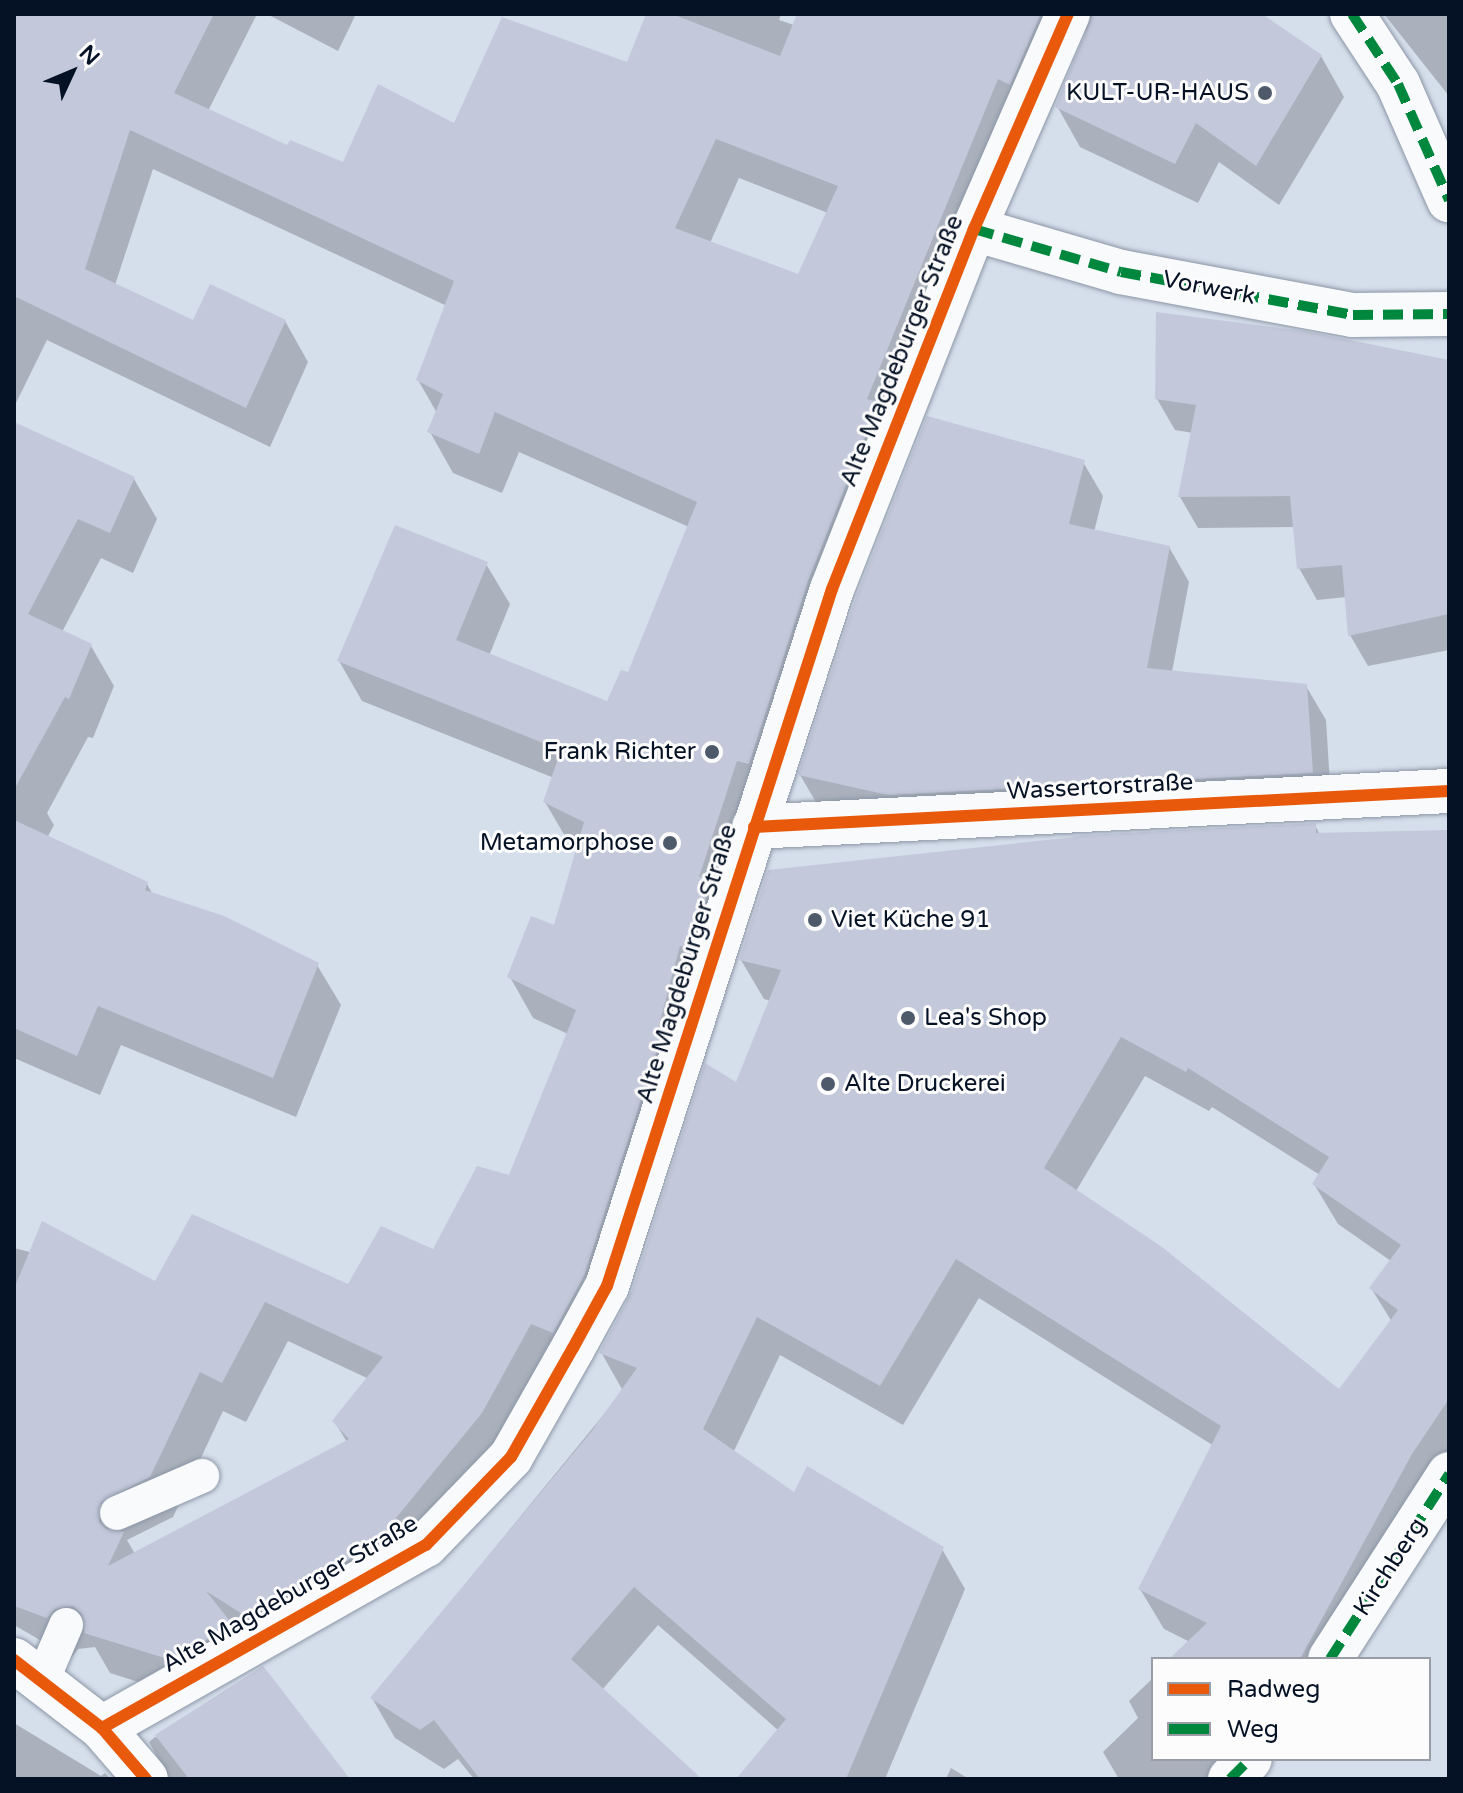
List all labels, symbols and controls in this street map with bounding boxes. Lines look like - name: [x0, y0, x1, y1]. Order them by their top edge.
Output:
- north arrow: [32, 32, 112, 112]
- text: N: [74, 40, 105, 71]
- place label: KULT-UR-HAUS: [1066, 79, 1249, 107]
- marker: KULT-UR-HAUS: [1256, 84, 1274, 102]
- street label: Alte Magdeburger Straße: [834, 211, 970, 491]
- street label: Vorwerk: [1160, 265, 1258, 311]
- place label: Frank Richter: [543, 738, 696, 766]
- marker: Frank Richter: [703, 743, 721, 761]
- street label: Wassertorstraße: [1006, 768, 1194, 806]
- street label: Alte Magdeburger Straße: [631, 821, 743, 1107]
- place label: Metamorphose: [480, 829, 654, 857]
- marker: Metamorphose: [661, 834, 679, 852]
- place label: Viet Küche 91: [831, 906, 990, 934]
- marker: Viet Küche 91: [806, 911, 824, 929]
- place label: Lea's Shop: [924, 1004, 1047, 1032]
- marker: Lea's Shop: [899, 1009, 917, 1027]
- place label: Alte Druckerei: [844, 1070, 1006, 1098]
- marker: Alte Druckerei: [819, 1075, 837, 1093]
- street label: Alte Magdeburger Straße: [157, 1509, 423, 1679]
- street label: Kirchberg: [1348, 1513, 1432, 1621]
- legend: [1151, 1657, 1431, 1761]
- text: Radweg: [1227, 1675, 1320, 1704]
- text: Weg: [1227, 1715, 1279, 1744]

